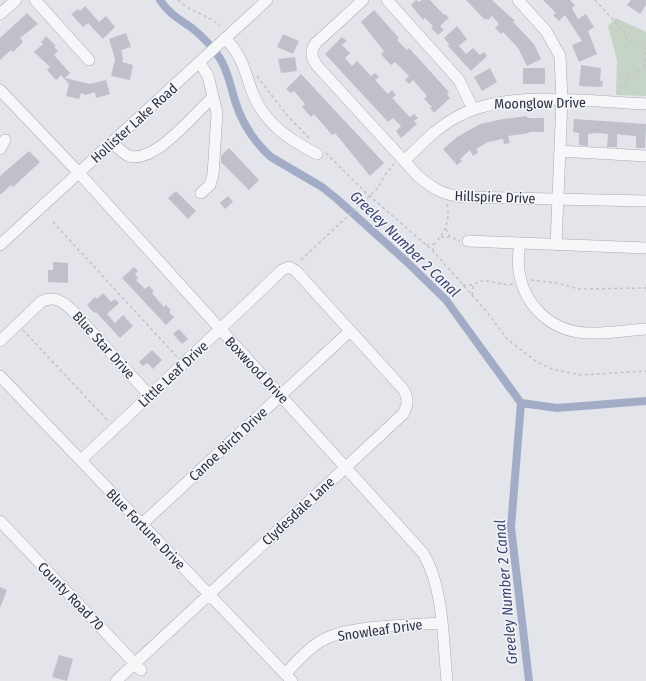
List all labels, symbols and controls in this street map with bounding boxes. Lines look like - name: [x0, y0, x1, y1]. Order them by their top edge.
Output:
- street label: Hollister Lake Road: [87, 80, 181, 167]
- street label: Moonglow Drive: [494, 94, 586, 113]
- water label: Greeley Number 2 Canal: [347, 187, 464, 301]
- street label: Hillspire Drive: [454, 188, 536, 207]
- street label: Blue Star Drive: [69, 308, 138, 383]
- street label: Boxwood Drive: [221, 333, 292, 407]
- street label: Little Leaf Drive: [135, 338, 212, 411]
- street label: Canoe Birch Drive: [186, 404, 271, 485]
- street label: Clydesdale Lane: [259, 474, 338, 549]
- street label: Blue Fortune Drive: [103, 485, 189, 573]
- water label: Greeley Number 2 Canal: [491, 519, 521, 665]
- street label: County Road 70: [34, 559, 107, 634]
- street label: Snowleaf Drive: [337, 616, 424, 645]

